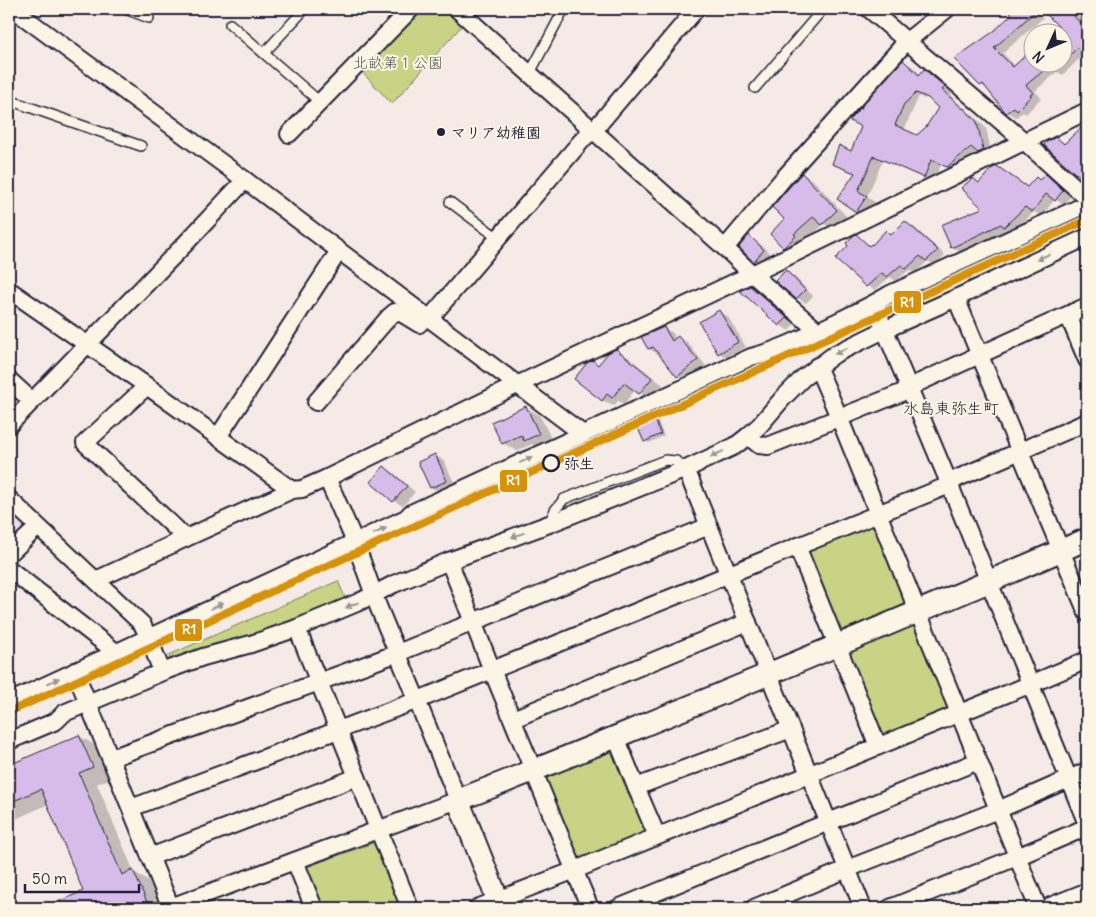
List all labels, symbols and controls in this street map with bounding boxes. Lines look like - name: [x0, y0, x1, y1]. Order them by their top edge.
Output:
- north arrow: [1024, 22, 1074, 72]
- text: N: [1029, 47, 1048, 67]
- park label: 北畝第１公園: [353, 53, 443, 72]
- place label: マリア幼稚園: [451, 123, 541, 142]
- marker: マリア幼稚園: [435, 126, 447, 138]
- one-way arrow: [1036, 254, 1050, 262]
- line badge: R1: [893, 290, 922, 314]
- text: R1: [900, 293, 914, 311]
- one-way arrow: [834, 347, 848, 355]
- district label: 水島東弥生町: [903, 398, 999, 418]
- one-way arrow: [710, 450, 724, 458]
- marker: 弥生: [542, 454, 560, 472]
- place label: 弥生: [564, 454, 594, 473]
- one-way arrow: [519, 456, 533, 464]
- line badge: R1: [499, 469, 528, 493]
- text: R1: [506, 471, 520, 489]
- one-way arrow: [373, 526, 387, 534]
- one-way arrow: [510, 531, 525, 539]
- one-way arrow: [344, 601, 359, 609]
- one-way arrow: [209, 602, 224, 611]
- line badge: R1: [174, 618, 203, 642]
- text: R1: [182, 620, 196, 638]
- one-way arrow: [46, 677, 60, 685]
- scale bar: [25, 862, 139, 894]
- text: 50 m: [32, 869, 67, 888]

